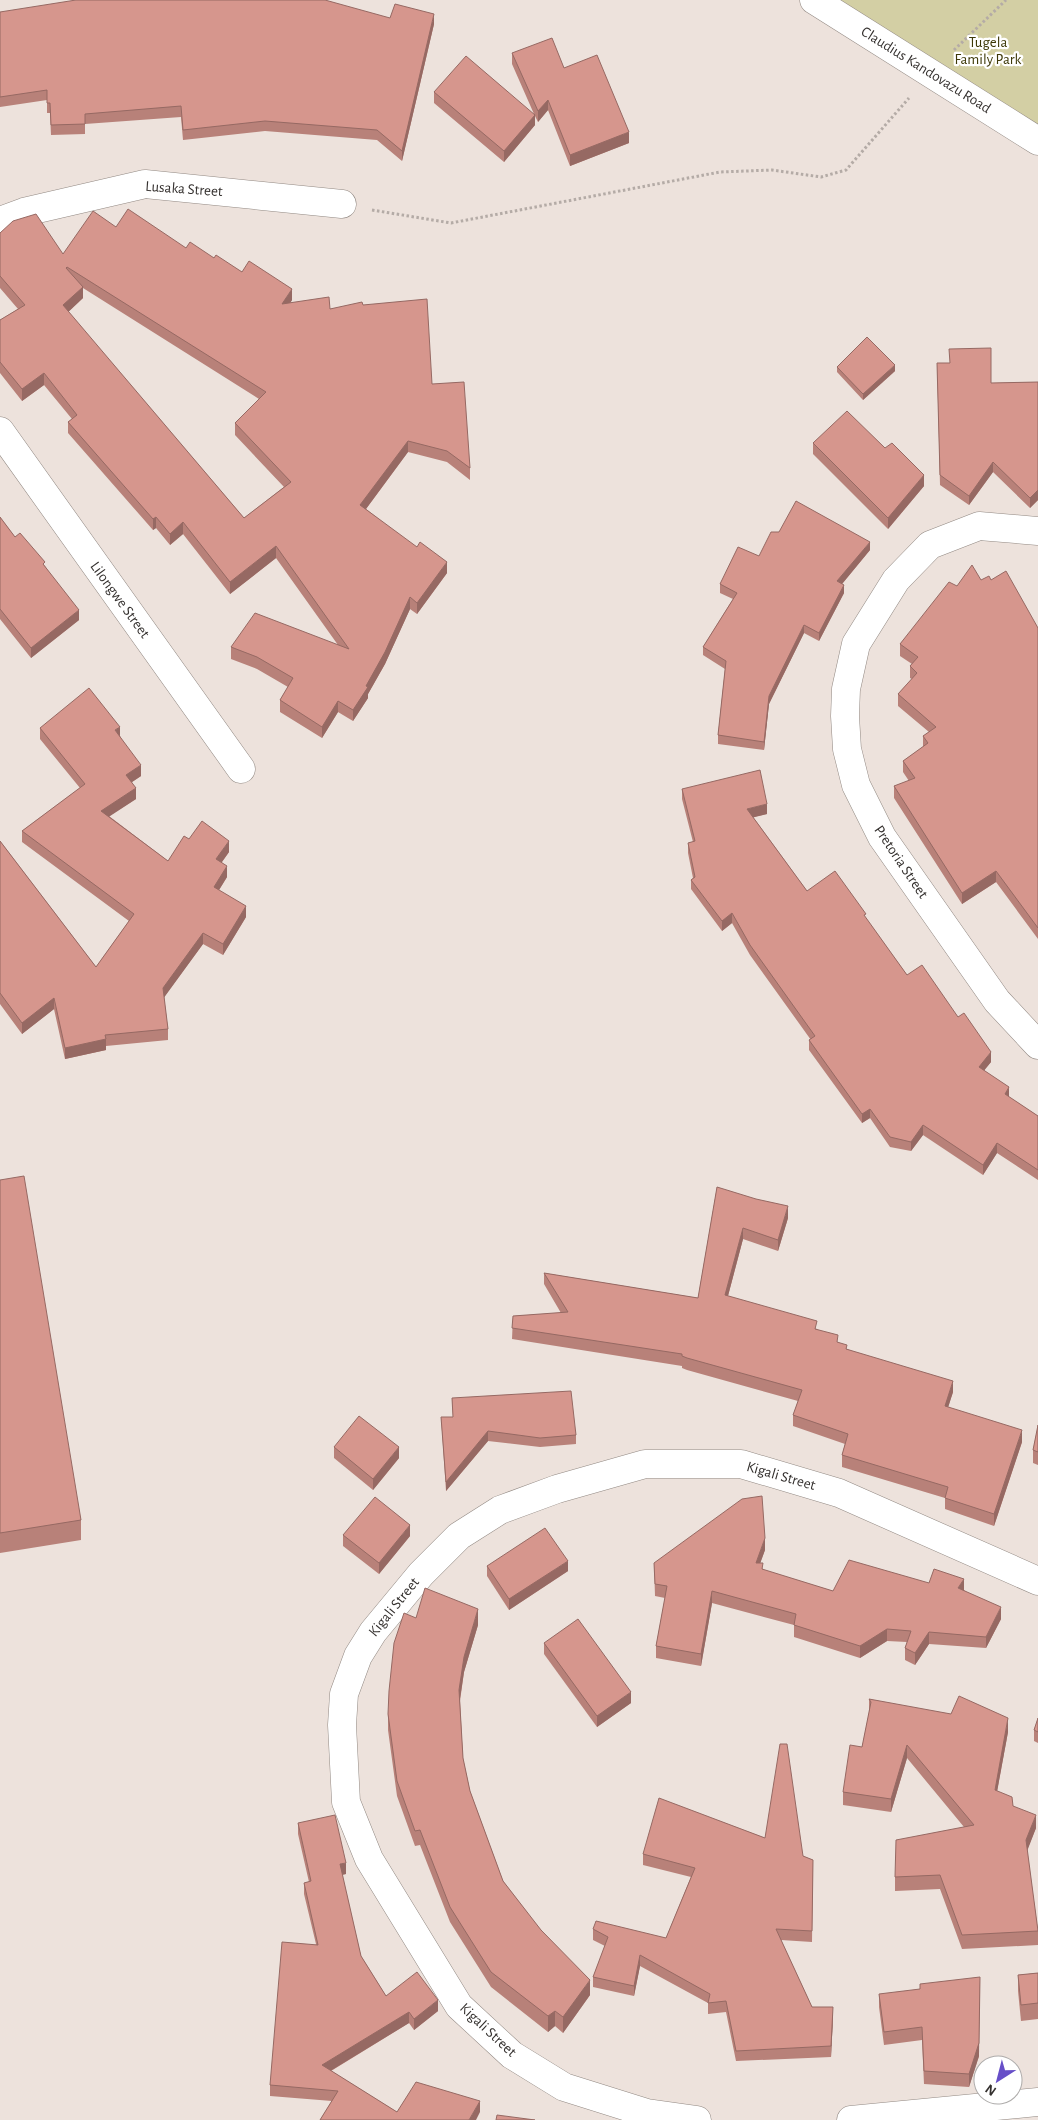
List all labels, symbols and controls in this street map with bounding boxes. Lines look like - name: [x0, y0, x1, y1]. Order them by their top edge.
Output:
- street label: Claudius Kandovazu Road: [858, 24, 994, 116]
- park label: Tugela Family Park: [955, 35, 1022, 67]
- street label: Lusaka Street: [145, 179, 223, 199]
- street label: Lilongwe Street: [87, 559, 153, 641]
- street label: Pretoria Street: [871, 823, 931, 901]
- street label: Kigali Street: [745, 1459, 817, 1493]
- street label: Kigali Street: [366, 1575, 422, 1639]
- street label: Kigali Street: [457, 2000, 519, 2060]
- north arrow: [973, 2055, 1023, 2105]
- text: N: [983, 2081, 999, 2098]

